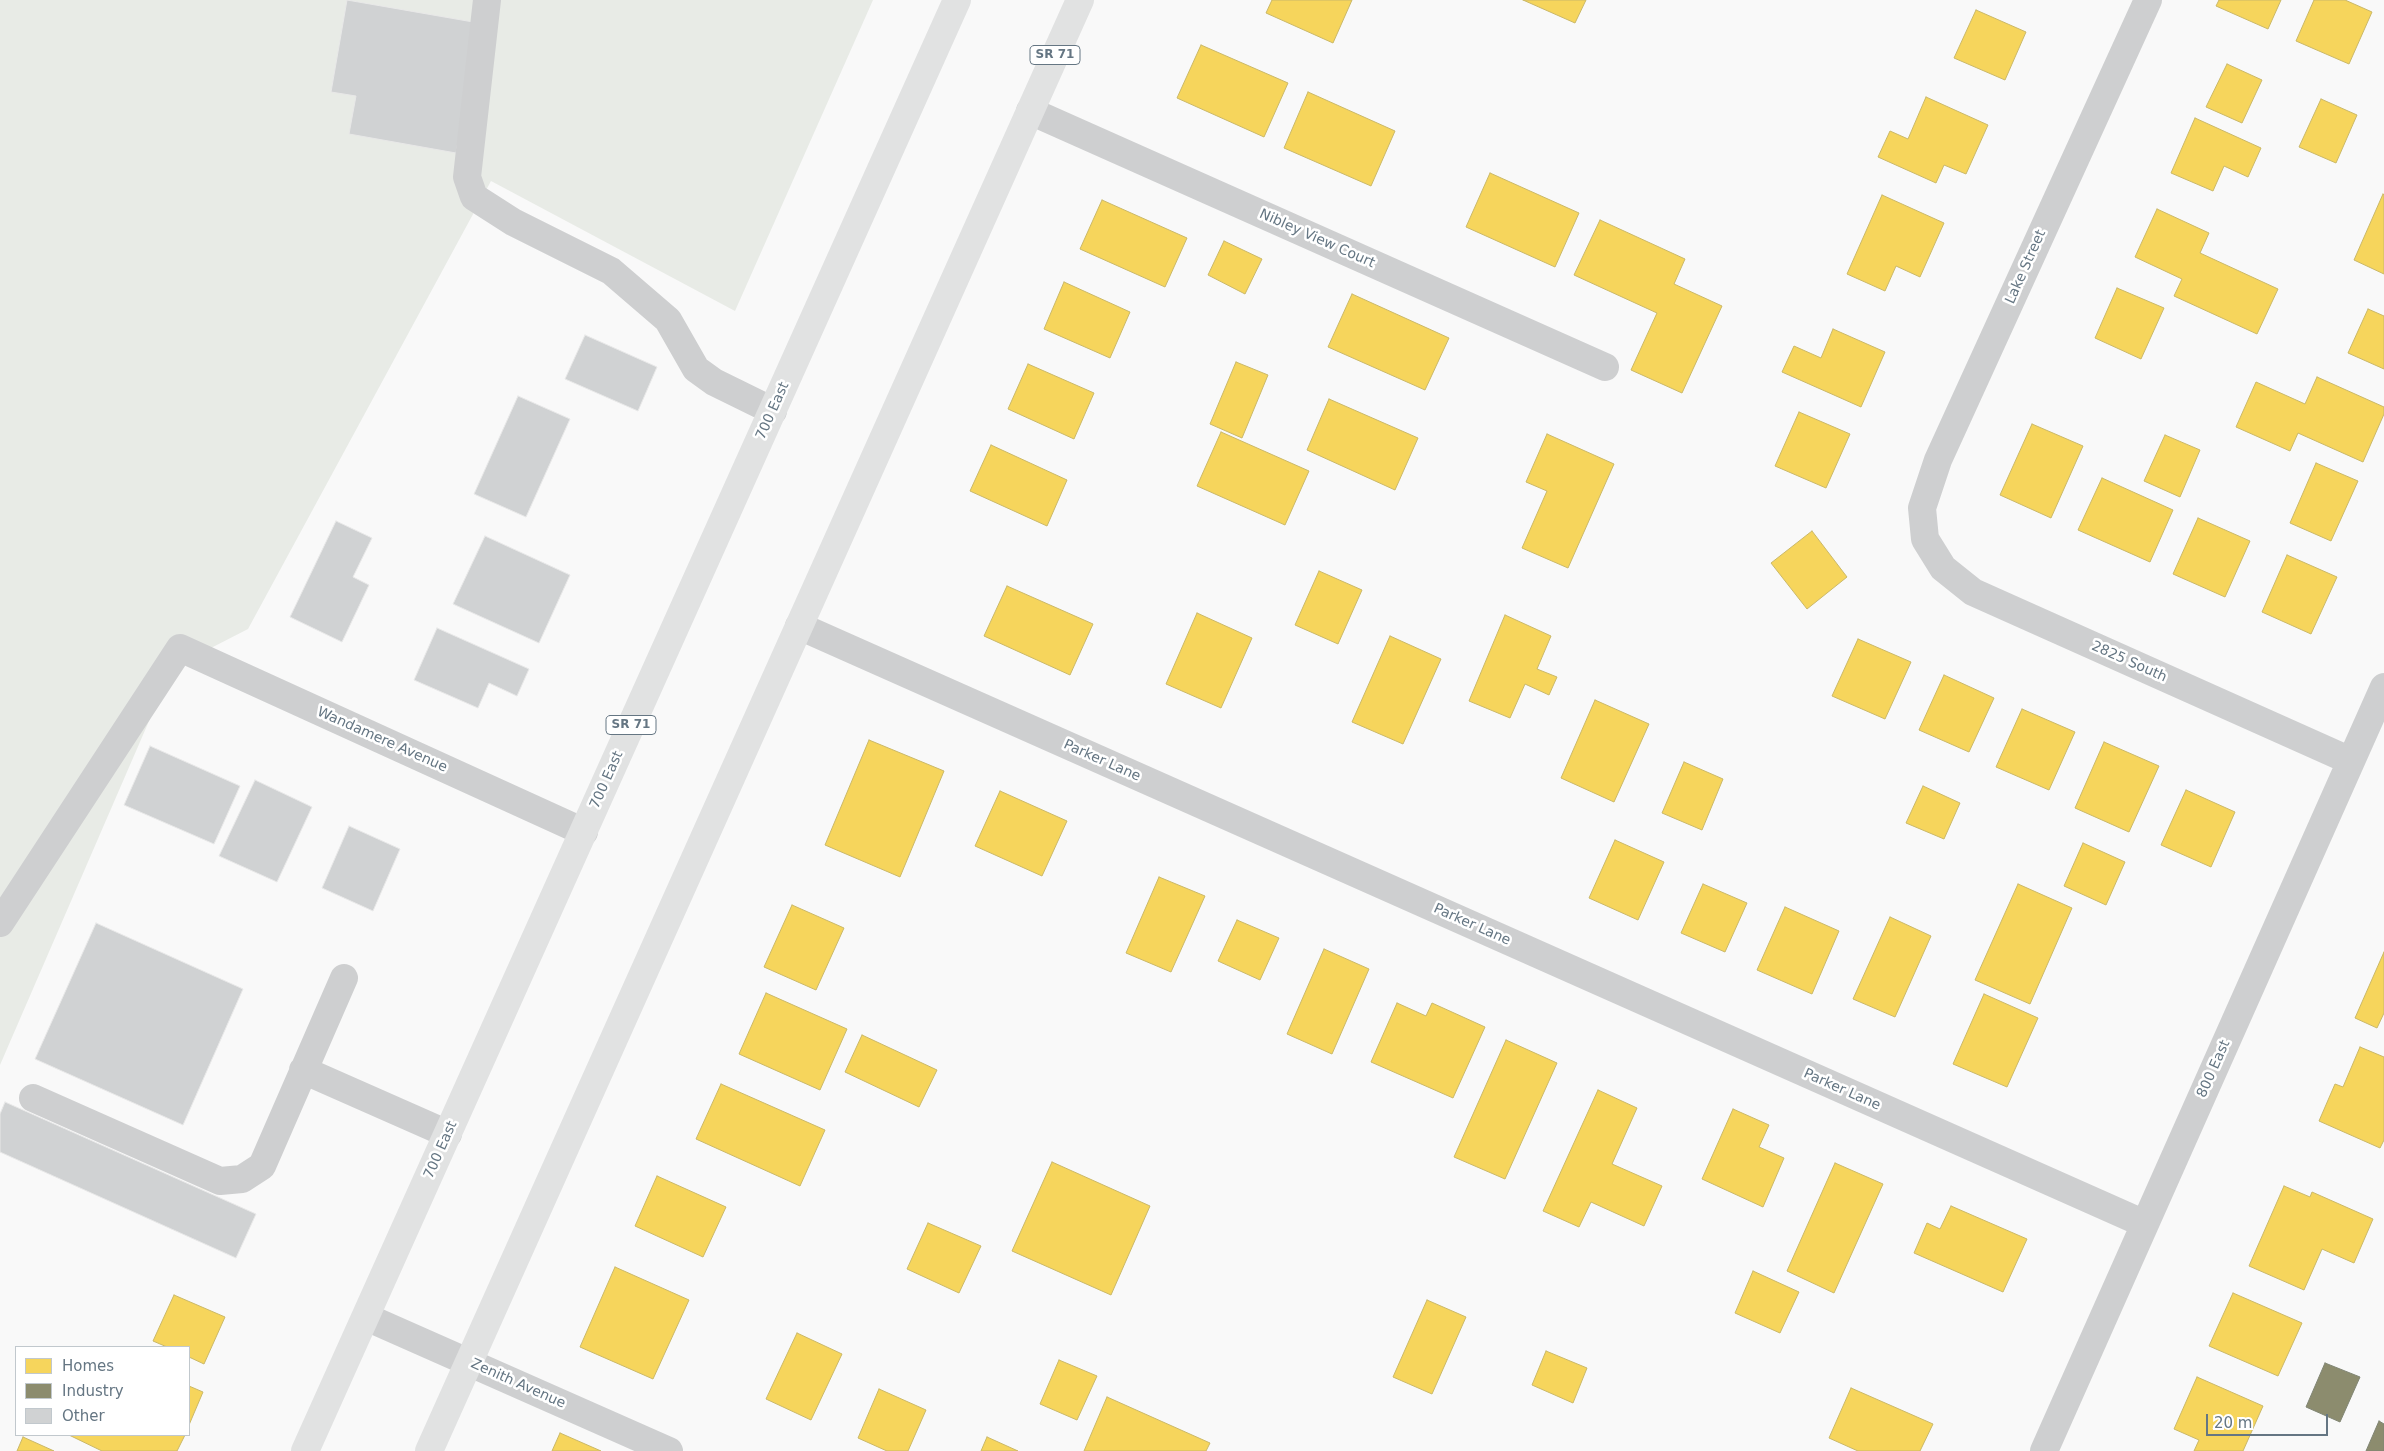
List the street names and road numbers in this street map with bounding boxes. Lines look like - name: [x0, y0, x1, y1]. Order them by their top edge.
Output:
- road number: SR 71: [1030, 46, 1080, 64]
- street label: Nibley View Court: [1257, 206, 1377, 272]
- street label: Lake Street: [2002, 227, 2050, 307]
- street label: 700 East: [753, 380, 793, 442]
- street label: 2825 South: [2089, 638, 2169, 686]
- street label: Wandamere Avenue: [314, 704, 450, 776]
- road number: SR 71: [606, 716, 656, 734]
- street label: Parker Lane: [1061, 737, 1143, 785]
- street label: 700 East: [587, 749, 627, 811]
- street label: Parker Lane: [1431, 901, 1513, 949]
- street label: 800 East: [2194, 1038, 2234, 1100]
- street label: Parker Lane: [1801, 1066, 1883, 1114]
- street label: 700 East: [421, 1119, 461, 1181]
- street label: Zenith Avenue: [468, 1356, 568, 1412]

